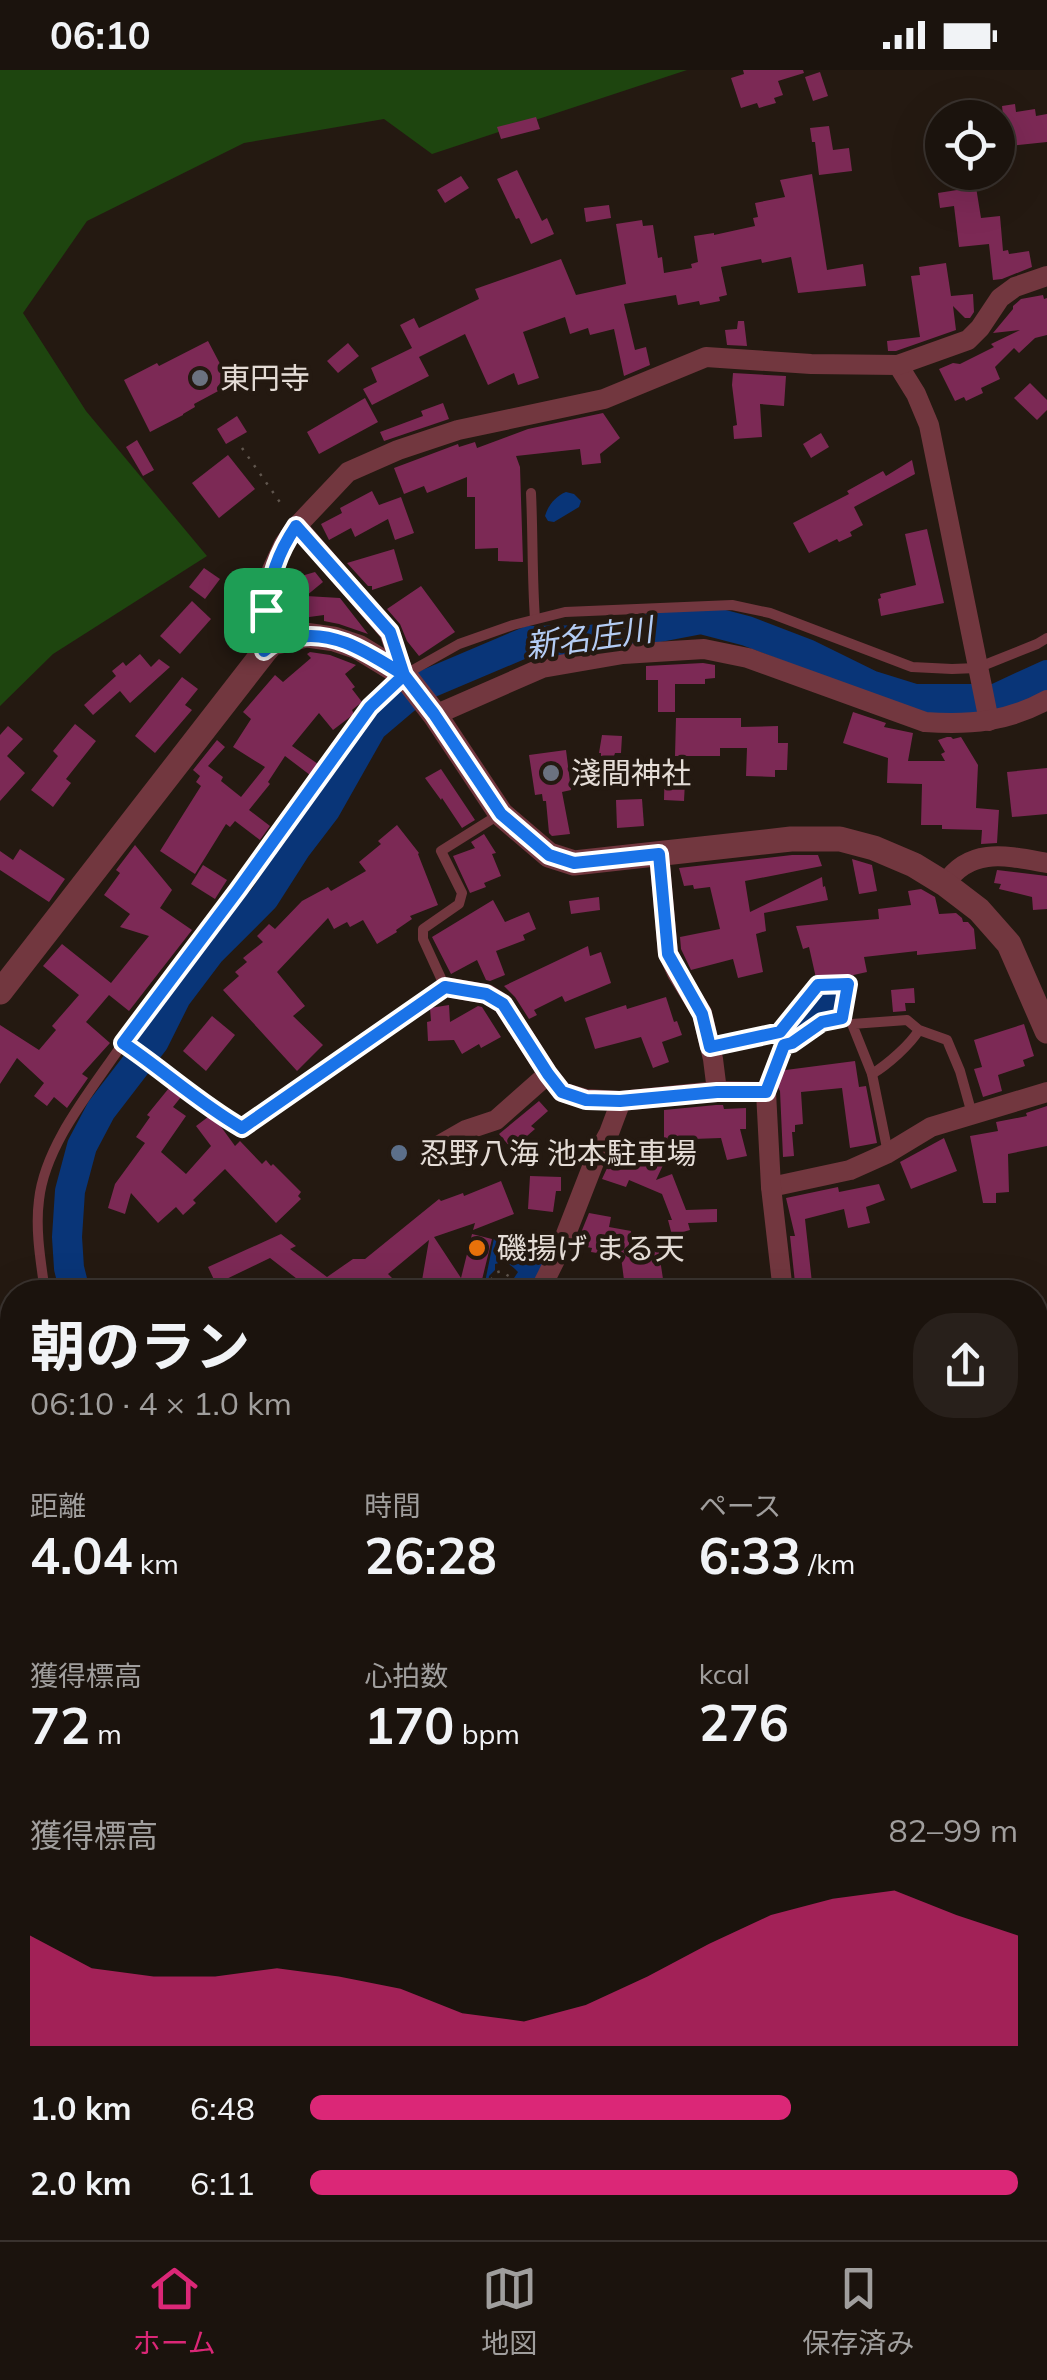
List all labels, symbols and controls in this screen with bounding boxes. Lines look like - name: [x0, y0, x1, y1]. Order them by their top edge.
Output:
- text: 06:10: [50, 11, 151, 59]
- map controls: [925, 100, 1015, 190]
- button: locate: [925, 100, 1015, 190]
- place label: 東円寺: [220, 359, 310, 397]
- marker: 東円寺: [189, 367, 211, 389]
- pin: [224, 568, 309, 653]
- icon: arrive: [239, 583, 294, 638]
- water label: 新名庄川: [523, 608, 658, 666]
- place label: 淺間神社: [571, 754, 691, 792]
- marker: 淺間神社: [540, 762, 562, 784]
- place label: 忍野八海 池本駐車場: [419, 1134, 697, 1172]
- marker: 忍野八海 池本駐車場: [388, 1142, 410, 1164]
- place label: 磯揚げ まる天: [497, 1229, 685, 1267]
- marker: 磯揚げ まる天: [466, 1237, 488, 1259]
- text: 朝のラン: [30, 1311, 250, 1380]
- button: share: [913, 1313, 1018, 1418]
- text: 06:10 · 4 × 1.0 km: [30, 1383, 292, 1423]
- text: 距離: [30, 1488, 86, 1523]
- text: 時間: [364, 1488, 420, 1523]
- text: ペース: [699, 1488, 781, 1523]
- text: 4.04: [30, 1524, 132, 1587]
- text: 26:28: [364, 1524, 497, 1587]
- text: 6:33: [699, 1524, 801, 1587]
- text: km: [132, 1546, 179, 1581]
- text: /km: [801, 1546, 855, 1581]
- text: kcal: [699, 1656, 750, 1691]
- text: 獲得標高: [30, 1658, 142, 1693]
- text: 心拍数: [364, 1658, 448, 1693]
- text: 276: [699, 1691, 789, 1754]
- text: 72: [30, 1694, 90, 1757]
- text: 170: [364, 1694, 454, 1757]
- text: m: [90, 1716, 122, 1751]
- text: bpm: [454, 1716, 520, 1751]
- text: 82–99 m: [889, 1810, 1018, 1850]
- text: 獲得標高: [30, 1815, 158, 1855]
- text: 1.0 km: [30, 2088, 132, 2128]
- text: 6:48: [190, 2088, 255, 2128]
- text: 2.0 km: [30, 2163, 132, 2203]
- text: 6:11: [190, 2163, 255, 2203]
- tab: ホーム: [133, 2261, 216, 2361]
- tab: 地図: [481, 2261, 537, 2361]
- tab: 保存済み: [802, 2261, 914, 2361]

